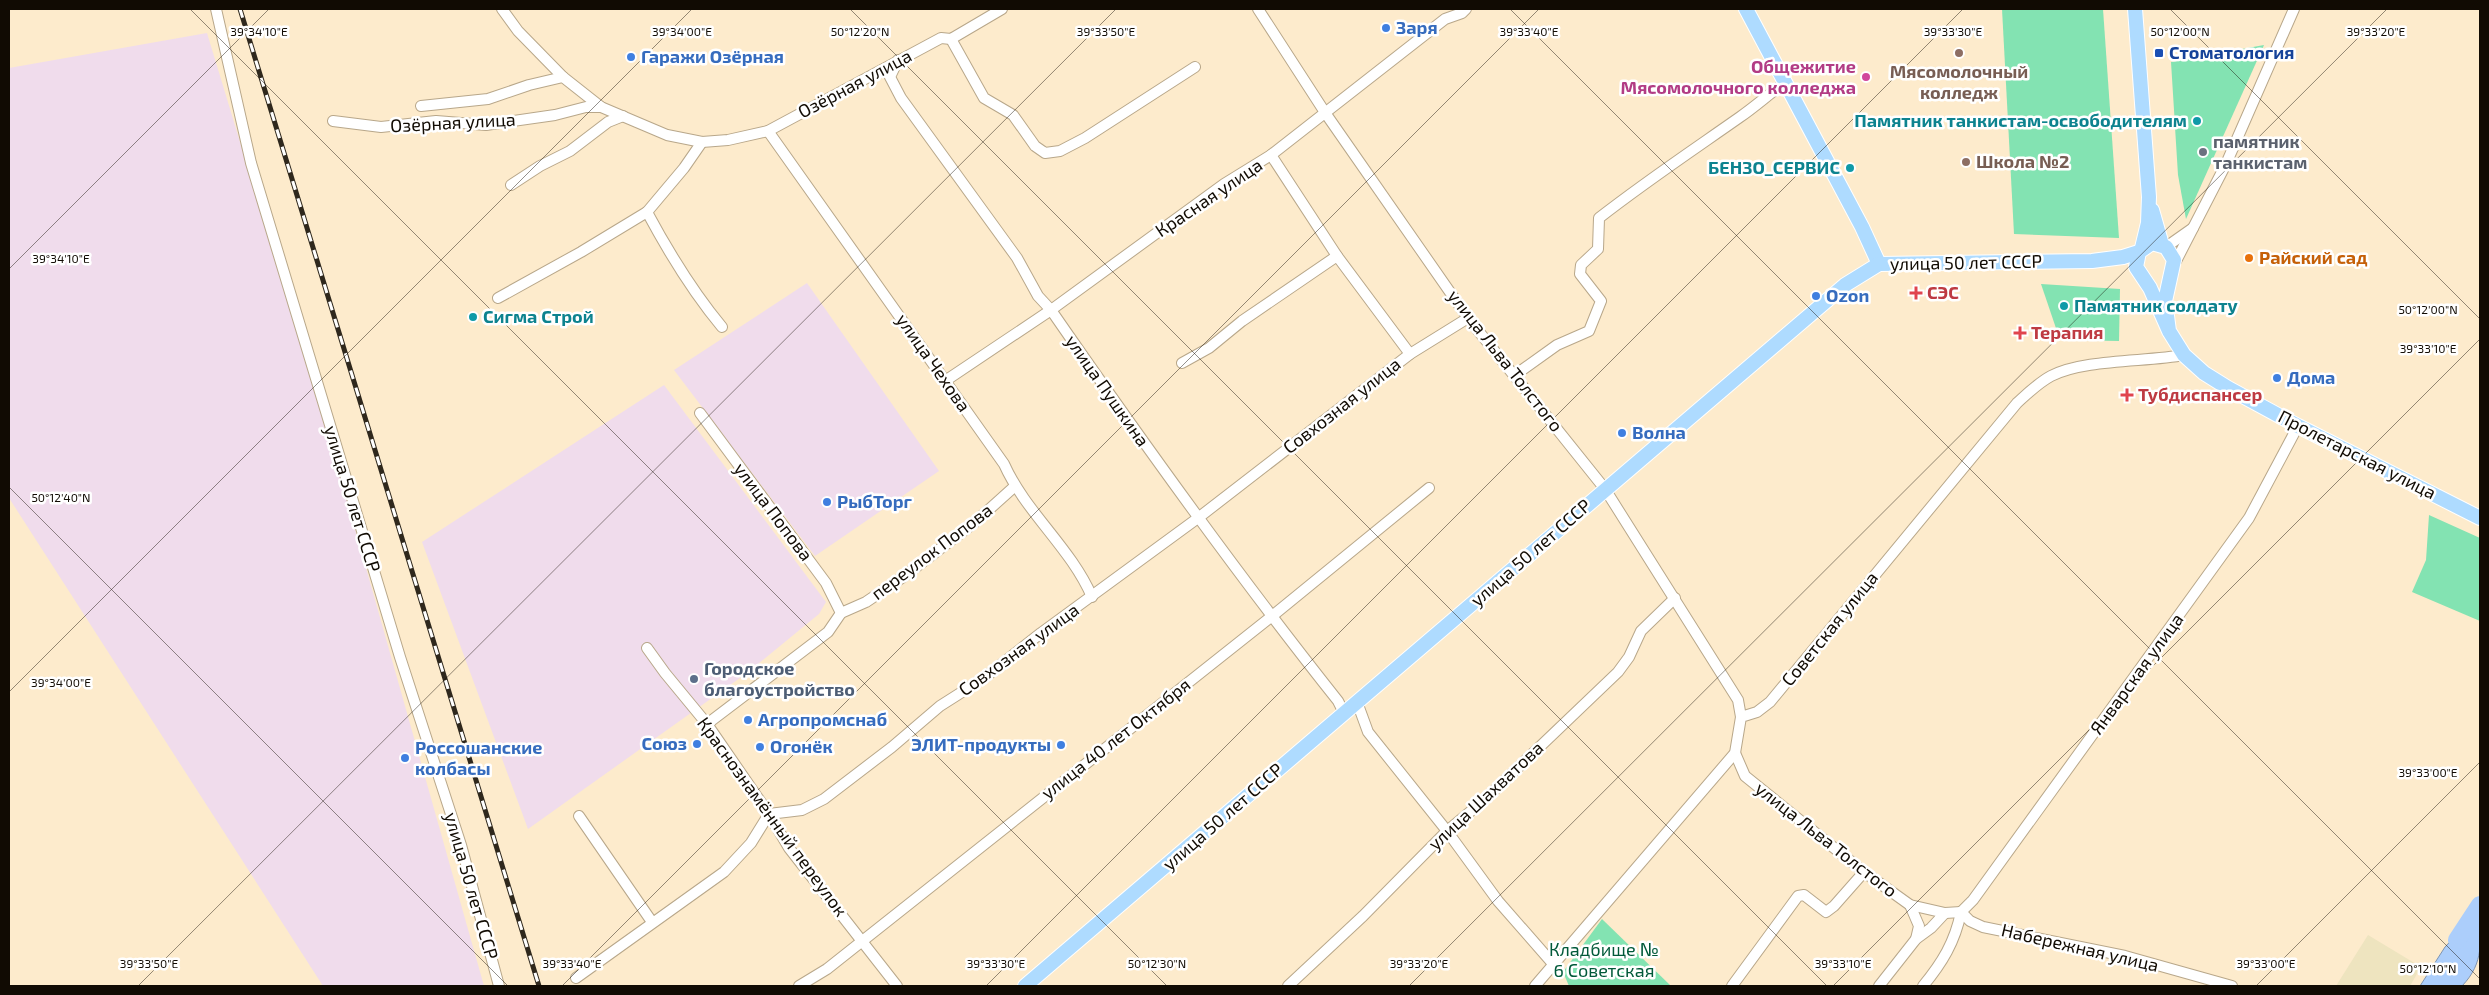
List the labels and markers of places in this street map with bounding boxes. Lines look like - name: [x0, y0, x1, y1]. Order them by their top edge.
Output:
- place label: Заря: [1396, 16, 1438, 38]
- marker: Заря: [1380, 22, 1392, 34]
- place label: Стоматология: [2169, 41, 2294, 63]
- place label: Гаражи Озёрная: [641, 45, 784, 67]
- marker: Мясомолочный колледж: [1953, 47, 1965, 59]
- marker: Стоматология: [2153, 47, 2165, 59]
- marker: Гаражи Озёрная: [625, 51, 637, 63]
- place label: Общежитие Мясомолочного колледжа: [1621, 55, 1856, 98]
- place label: Мясомолочный колледж: [1890, 60, 2028, 103]
- marker: Общежитие Мясомолочного колледжа: [1860, 71, 1872, 83]
- place label: Памятник танкистам-освободителям: [1854, 109, 2187, 131]
- marker: Памятник танкистам-освободителям: [2191, 115, 2203, 127]
- place label: памятник танкистам: [2213, 130, 2307, 173]
- marker: памятник танкистам: [2197, 146, 2209, 158]
- place label: Школа №2: [1976, 150, 2069, 172]
- place label: БЕНЗО_СЕРВИС: [1708, 156, 1840, 178]
- marker: Школа №2: [1960, 156, 1972, 168]
- marker: БЕНЗО_СЕРВИС: [1844, 162, 1856, 174]
- place label: Райский сад: [2259, 246, 2368, 268]
- marker: Райский сад: [2243, 252, 2255, 264]
- place label: СЭС: [1927, 281, 1959, 303]
- place label: Ozon: [1826, 284, 1869, 306]
- marker: СЭС: [1909, 286, 1923, 300]
- marker: Ozon: [1810, 290, 1822, 302]
- place label: Памятник солдату: [2074, 294, 2238, 316]
- marker: Памятник солдату: [2058, 300, 2070, 312]
- place label: Сигма Строй: [483, 305, 594, 327]
- marker: Сигма Строй: [467, 311, 479, 323]
- place label: Терапия: [2031, 321, 2103, 343]
- marker: Терапия: [2013, 326, 2027, 340]
- place label: Дома: [2287, 366, 2335, 388]
- marker: Дома: [2271, 372, 2283, 384]
- place label: Тубдиспансер: [2138, 383, 2262, 405]
- marker: Тубдиспансер: [2120, 388, 2134, 402]
- place label: Волна: [1632, 421, 1686, 443]
- marker: Волна: [1616, 427, 1628, 439]
- place label: РыбТорг: [837, 490, 913, 512]
- marker: РыбТорг: [821, 496, 833, 508]
- place label: Городское благоустройство: [704, 657, 855, 700]
- marker: Городское благоустройство: [688, 673, 700, 685]
- place label: Агропромснаб: [758, 708, 887, 730]
- marker: Агропромснаб: [742, 714, 754, 726]
- place label: Союз: [642, 732, 687, 754]
- place label: ЭЛИТ-продукты: [911, 733, 1051, 755]
- place label: Огонёк: [770, 735, 833, 757]
- place label: Россошанские колбасы: [415, 736, 542, 779]
- marker: Союз: [691, 738, 703, 750]
- marker: ЭЛИТ-продукты: [1055, 739, 1067, 751]
- marker: Огонёк: [754, 741, 766, 753]
- marker: Россошанские колбасы: [399, 752, 411, 764]

